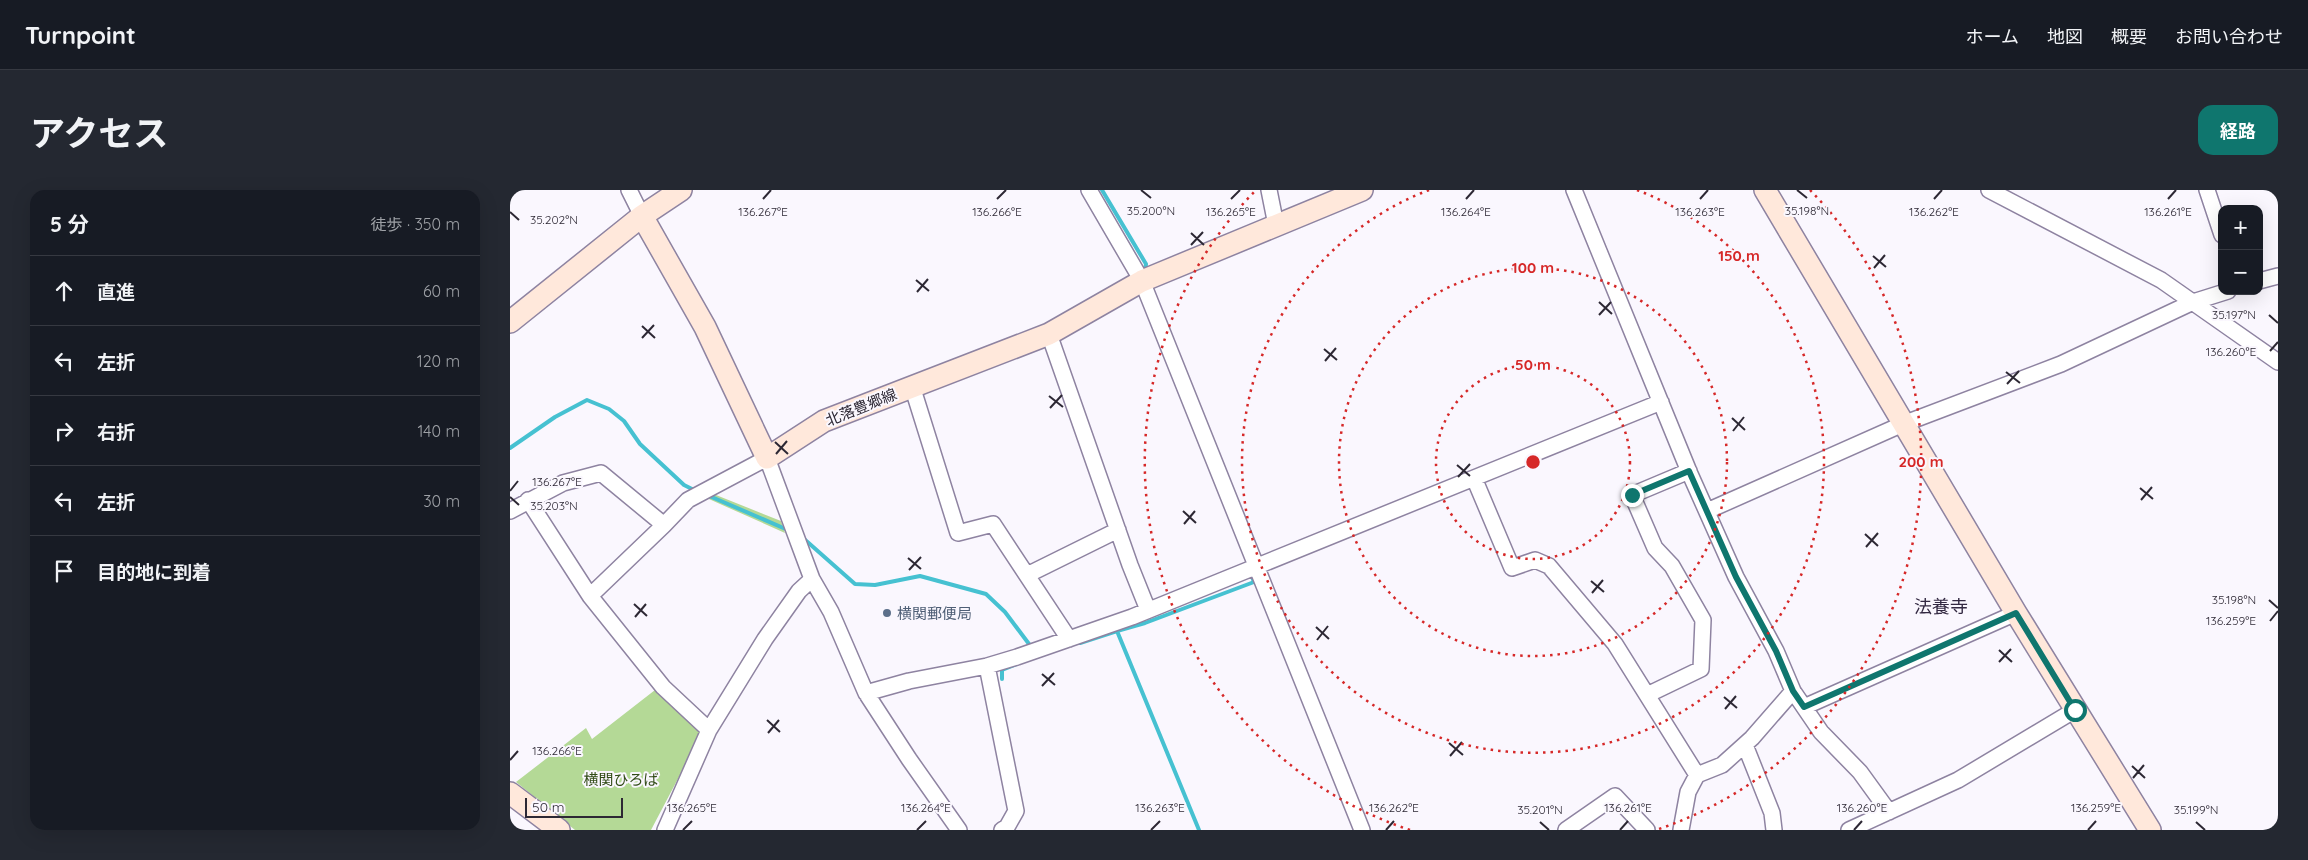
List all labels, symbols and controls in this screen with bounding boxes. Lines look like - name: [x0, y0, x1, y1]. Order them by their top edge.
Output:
- text: Turnpoint: [25, 20, 136, 50]
- text: ホーム: [1966, 25, 2019, 48]
- text: 地図: [2047, 25, 2083, 48]
- text: 概要: [2111, 25, 2147, 48]
- text: お問い合わせ: [2175, 25, 2283, 48]
- button: 経路: [2198, 105, 2278, 155]
- text: アクセス: [30, 111, 168, 155]
- text: 35.200°N: [1127, 203, 1175, 218]
- text: 35.198°N: [1785, 203, 1829, 218]
- text: 136.267°E: [738, 204, 788, 219]
- text: 136.266°E: [972, 204, 1022, 219]
- text: 136.265°E: [1206, 204, 1256, 219]
- text: 136.264°E: [1441, 204, 1491, 219]
- text: 136.263°E: [1675, 204, 1725, 219]
- text: 136.262°E: [1909, 204, 1959, 219]
- text: 136.261°E: [2144, 204, 2192, 219]
- map controls: [2218, 205, 2263, 295]
- button: +: [2218, 205, 2263, 250]
- text: 5 分: [50, 211, 89, 237]
- text: 35.202°N: [530, 212, 578, 227]
- text: 徒歩 · 350 m: [371, 214, 460, 234]
- text: 150 m: [1718, 246, 1760, 265]
- button: −: [2218, 250, 2263, 295]
- text: 100 m: [1512, 258, 1554, 277]
- icon: ahead: [50, 277, 78, 305]
- text: 直進: [97, 280, 135, 304]
- text: 60 m: [423, 281, 460, 301]
- text: 35.197°N: [2212, 307, 2256, 322]
- text: 136.260°E: [2206, 344, 2256, 359]
- icon: left: [50, 347, 78, 375]
- text: 左折: [97, 350, 135, 374]
- text: 120 m: [417, 351, 460, 371]
- text: 50 m: [1515, 355, 1551, 374]
- street label: 北落豊郷線: [823, 384, 899, 430]
- icon: right: [50, 417, 78, 445]
- text: 右折: [97, 420, 135, 444]
- text: 140 m: [417, 421, 460, 441]
- text: 200 m: [1899, 452, 1944, 471]
- centre of rings: [1524, 453, 1542, 471]
- text: 136.267°E: [532, 474, 582, 489]
- route end: [1621, 484, 1644, 507]
- icon: left: [50, 487, 78, 515]
- text: 左折: [97, 490, 135, 514]
- text: 30 m: [423, 491, 460, 511]
- text: 35.203°N: [530, 498, 578, 513]
- icon: arrive: [50, 557, 78, 585]
- text: 目的地に到着: [97, 560, 211, 584]
- text: 35.198°N: [2212, 592, 2256, 607]
- district label: 法養寺: [1914, 595, 1968, 618]
- place label: 横関郵便局: [897, 604, 972, 623]
- marker: 横関郵便局: [881, 607, 893, 619]
- text: 136.259°E: [2206, 613, 2256, 628]
- route start: [2064, 699, 2087, 722]
- text: 136.266°E: [532, 743, 582, 758]
- park label: 横関ひろば: [583, 770, 659, 789]
- scale bar: [525, 795, 622, 818]
- text: 50 m: [532, 798, 565, 816]
- text: 136.265°E: [667, 800, 717, 815]
- text: 136.264°E: [901, 800, 951, 815]
- text: 136.263°E: [1135, 800, 1185, 815]
- text: 136.262°E: [1369, 800, 1419, 815]
- text: 136.261°E: [1604, 800, 1652, 815]
- text: 136.260°E: [1837, 800, 1887, 815]
- text: 136.259°E: [2071, 800, 2121, 815]
- text: 35.201°N: [1517, 802, 1563, 817]
- text: 35.199°N: [2174, 802, 2218, 817]

